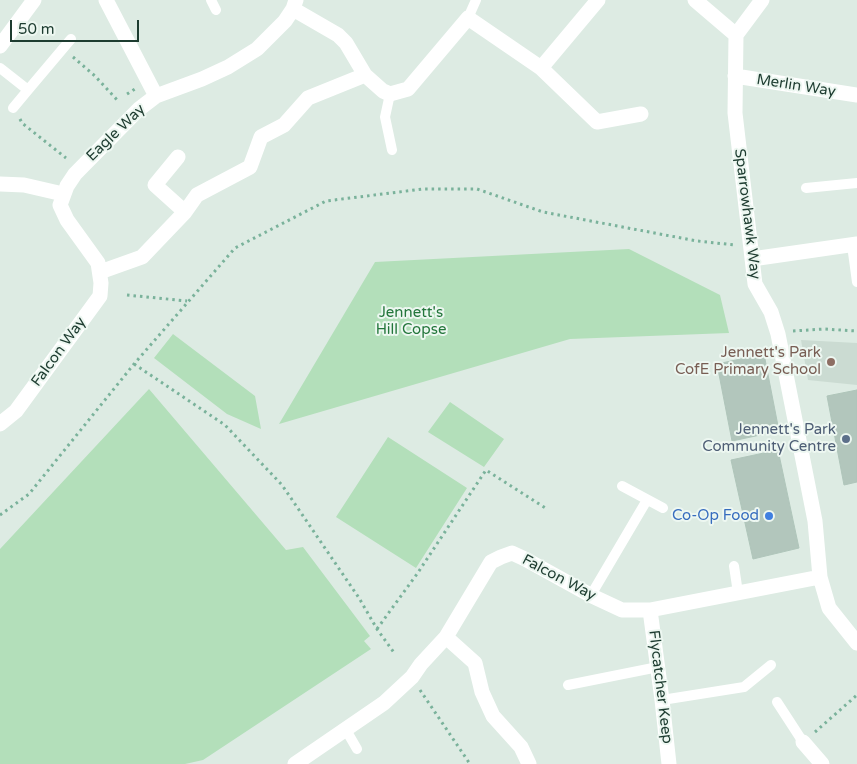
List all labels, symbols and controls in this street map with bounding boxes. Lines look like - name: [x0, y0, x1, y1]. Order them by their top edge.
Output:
- scale bar: [12, 10, 141, 42]
- text: 50 m: [18, 20, 55, 38]
- street label: Merlin Way: [755, 71, 837, 101]
- street label: Eagle Way: [83, 101, 149, 165]
- street label: Sparrowhawk Way: [730, 148, 764, 280]
- park label: Jennett's Hill Copse: [376, 304, 446, 339]
- street label: Falcon Way: [28, 314, 90, 390]
- place label: Jennett's Park CofE Primary School: [675, 344, 821, 379]
- marker: Jennett's Park CofE Primary School: [825, 356, 837, 368]
- place label: Jennett's Park Community Centre: [702, 421, 836, 456]
- marker: Jennett's Park Community Centre: [840, 433, 852, 445]
- place label: Co-Op Food: [672, 507, 759, 525]
- marker: Co-Op Food: [763, 510, 775, 522]
- street label: Falcon Way: [519, 551, 599, 605]
- street label: Flycatcher Keep: [644, 629, 676, 745]

